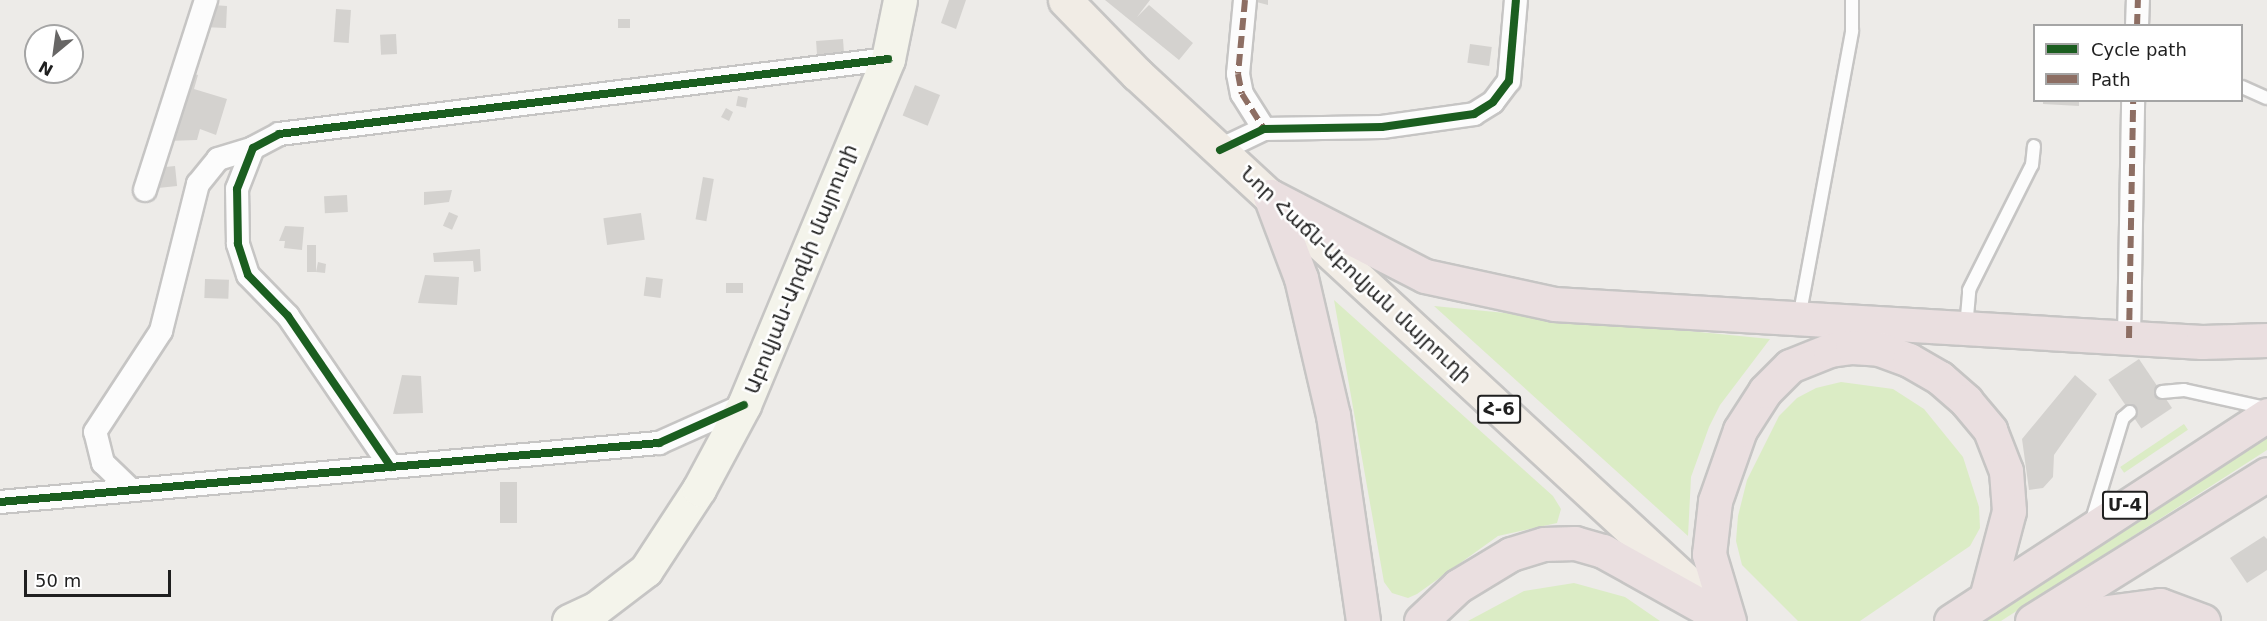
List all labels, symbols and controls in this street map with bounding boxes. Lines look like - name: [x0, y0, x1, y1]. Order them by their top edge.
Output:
- north arrow: [24, 24, 84, 84]
- legend: [2033, 24, 2243, 102]
- text: Cycle path: [2091, 39, 2187, 60]
- text: N: [36, 57, 56, 80]
- text: Path: [2091, 69, 2131, 90]
- street label: Աբովյան-Արզնի մայրուղի: [740, 140, 862, 398]
- street label: Նոր Հաճն-Աբովյան մայրուղի: [1236, 162, 1476, 388]
- road number: Հ-6: [1476, 394, 1522, 424]
- road number: Մ-4: [2101, 490, 2149, 520]
- scale bar: [27, 558, 174, 596]
- text: 50 m: [35, 570, 81, 591]

